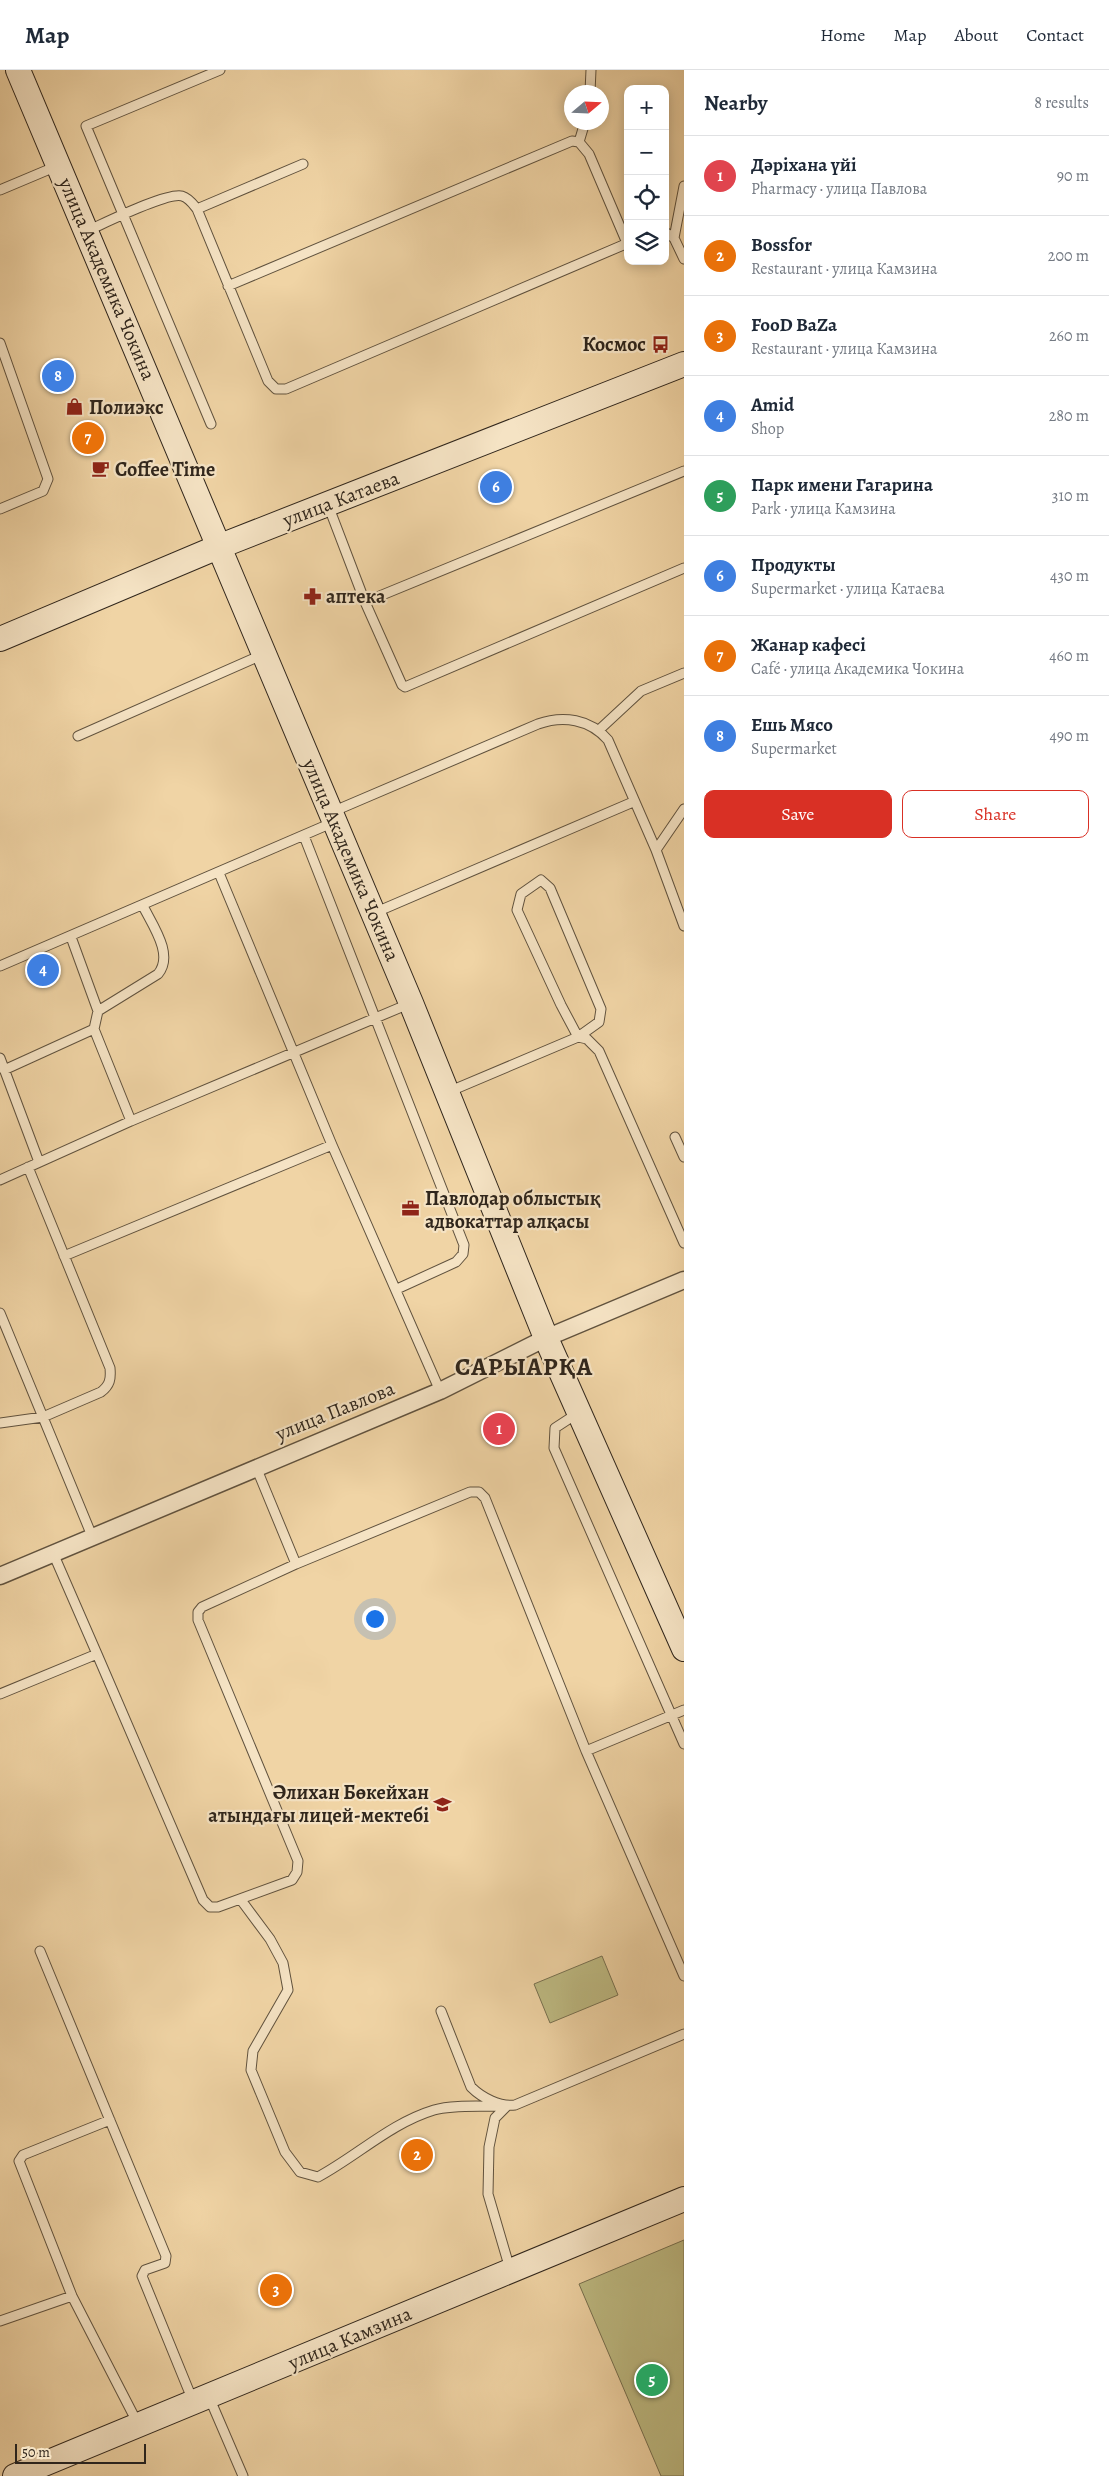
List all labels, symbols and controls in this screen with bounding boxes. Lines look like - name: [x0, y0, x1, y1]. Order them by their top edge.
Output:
- text: Map: [25, 19, 69, 51]
- text: Home: [820, 23, 865, 47]
- text: Map: [893, 23, 926, 47]
- text: About: [954, 23, 998, 47]
- text: Contact: [1026, 23, 1084, 47]
- north arrow: [564, 85, 609, 130]
- map controls: [624, 85, 669, 265]
- button: +: [624, 85, 669, 130]
- text: Nearby: [704, 89, 767, 117]
- text: 8 results: [1034, 92, 1089, 114]
- button: −: [624, 130, 669, 175]
- text: Дәріхана үйі: [751, 152, 857, 178]
- text: 1: [717, 165, 723, 187]
- text: 90 m: [1057, 165, 1089, 187]
- street label: улица Академика Чокина: [52, 173, 162, 385]
- button: locate: [624, 175, 669, 220]
- text: Pharmacy · улица Павлова: [751, 178, 927, 200]
- button: layers: [624, 220, 669, 265]
- text: Bossfor: [751, 232, 812, 258]
- text: 2: [716, 245, 724, 267]
- text: 200 m: [1048, 245, 1089, 267]
- text: Restaurant · улица Камзина: [751, 258, 937, 280]
- text: FooD BaZa: [751, 312, 837, 338]
- text: 3: [717, 325, 723, 347]
- text: 260 m: [1049, 325, 1089, 347]
- place label: Космос: [582, 331, 646, 358]
- bus stop icon: Космос: [650, 334, 670, 354]
- text: Restaurant · улица Камзина: [751, 338, 937, 360]
- pin: 8: [42, 357, 74, 395]
- text: Amid: [751, 392, 794, 418]
- place label: Полиэкс: [89, 394, 164, 421]
- shop icon: Полиэкс: [65, 397, 85, 417]
- text: 4: [716, 405, 724, 427]
- text: 280 m: [1049, 405, 1089, 427]
- text: Shop: [751, 418, 784, 440]
- pin: 7: [72, 419, 104, 457]
- place label: Coffee Time: [115, 456, 215, 483]
- cafe icon: Coffee Time: [91, 459, 111, 479]
- street label: улица Катаева: [278, 464, 404, 534]
- pin: 6: [480, 468, 512, 506]
- text: Парк имени Гагарина: [751, 472, 933, 498]
- text: 5: [717, 485, 723, 507]
- text: 310 m: [1052, 485, 1089, 507]
- text: Park · улица Камзина: [751, 498, 896, 520]
- text: Продукты: [751, 552, 836, 578]
- text: 6: [716, 565, 724, 587]
- text: 430 m: [1050, 565, 1089, 587]
- text: Supermarket · улица Катаева: [751, 578, 945, 600]
- place label: аптека: [326, 583, 386, 610]
- pharmacy icon: аптека: [302, 586, 322, 606]
- text: Жанар кафесі: [751, 632, 866, 658]
- text: 7: [717, 645, 723, 667]
- text: 460 m: [1049, 645, 1089, 667]
- text: Café · улица Академика Чокина: [751, 658, 964, 680]
- text: Ешь Мясо: [751, 712, 833, 738]
- text: 8: [716, 725, 724, 747]
- text: 490 m: [1049, 725, 1089, 747]
- text: Supermarket: [751, 738, 837, 760]
- street label: улица Академика Чокина: [296, 754, 406, 966]
- button: Save: [704, 790, 892, 838]
- button: Share: [902, 790, 1089, 838]
- pin: 4: [27, 951, 59, 989]
- place label: Павлодар облыстық адвокаттар алқасы: [425, 1185, 601, 1235]
- office icon: Павлодар облыстық адвокаттар алқасы: [401, 1199, 421, 1219]
- district label: САРЫАРҚА: [455, 1350, 593, 1384]
- street label: улица Павлова: [270, 1375, 399, 1448]
- pin: 1: [483, 1410, 515, 1448]
- your location: [362, 1606, 388, 1632]
- place label: Әлихан Бөкейхан атындағы лицей-мектебі: [208, 1779, 429, 1829]
- school or university icon: Әлихан Бөкейхан атындағы лицей-мектебі: [433, 1794, 453, 1814]
- pin: 2: [401, 2136, 433, 2174]
- pin: 3: [260, 2271, 292, 2309]
- street label: улица Камзина: [283, 2300, 416, 2376]
- pin: 5: [636, 2361, 668, 2399]
- scale bar: [15, 2441, 146, 2464]
- text: 50 m: [22, 2443, 50, 2462]

